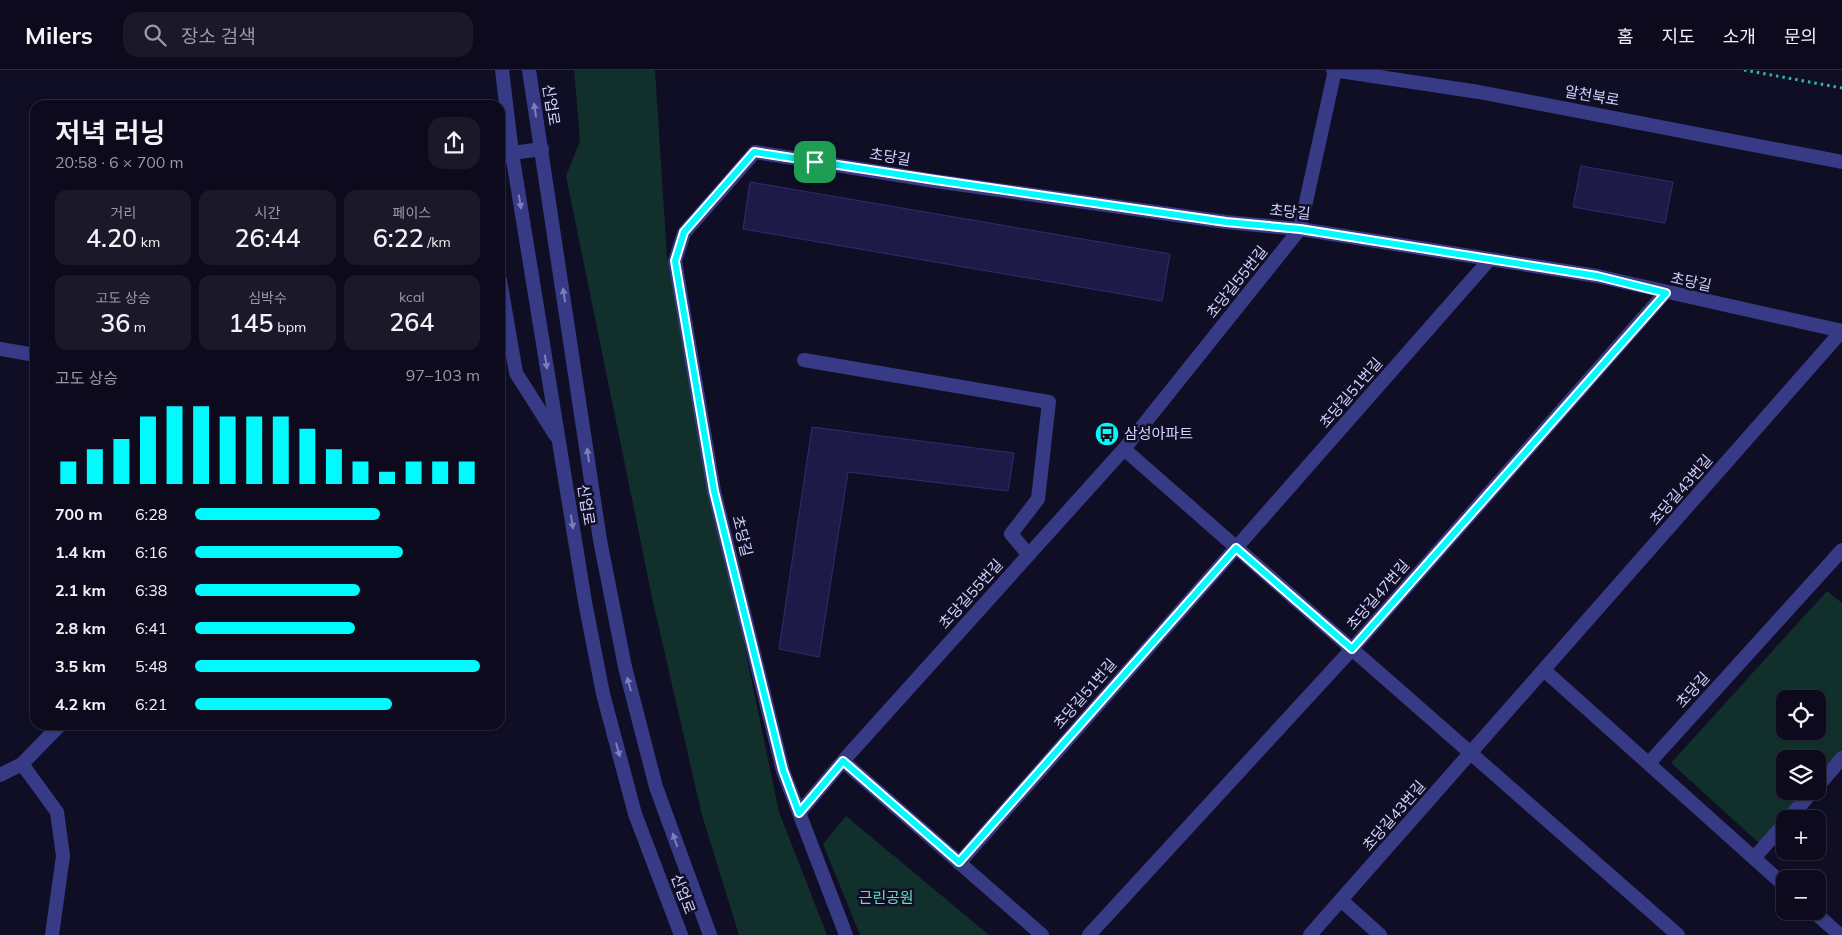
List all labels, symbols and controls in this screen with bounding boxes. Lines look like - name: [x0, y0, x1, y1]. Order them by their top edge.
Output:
- search box: [123, 12, 473, 57]
- text: Milers: [25, 20, 93, 50]
- icon: search: [141, 21, 169, 49]
- text: 장소 검색: [181, 24, 256, 48]
- text: 홈: [1617, 25, 1634, 48]
- text: 지도: [1662, 25, 1695, 48]
- text: 소개: [1723, 25, 1756, 48]
- text: 문의: [1784, 25, 1817, 48]
- street label: 알천북로: [1563, 81, 1621, 110]
- street label: 산업로: [539, 83, 564, 127]
- one-way arrow: [531, 101, 539, 117]
- text: 저녁 러닝: [55, 115, 166, 150]
- button: share: [428, 117, 480, 169]
- pin: [794, 141, 836, 183]
- street label: 초당길: [868, 144, 912, 169]
- icon: arrive: [801, 148, 829, 176]
- text: 20:58 · 6 × 700 m: [55, 152, 184, 172]
- one-way arrow: [516, 194, 524, 210]
- street label: 초당길: [1268, 200, 1312, 223]
- text: 거리: [110, 204, 136, 222]
- text: 시간: [255, 204, 280, 222]
- text: 페이스: [393, 204, 431, 222]
- text: 4.20: [86, 222, 137, 253]
- text: 26:44: [235, 222, 300, 253]
- text: 6:22: [373, 222, 424, 253]
- text: km: [137, 233, 160, 251]
- text: /km: [424, 233, 451, 251]
- street label: 초당길55번길: [1202, 242, 1271, 321]
- street label: 초당길: [1669, 268, 1713, 295]
- one-way arrow: [560, 286, 568, 302]
- text: kcal: [399, 288, 425, 306]
- text: 고도 상승: [96, 289, 151, 307]
- text: 심박수: [248, 289, 287, 307]
- text: 264: [389, 306, 434, 337]
- text: 36: [100, 307, 130, 338]
- text: 145: [229, 307, 274, 338]
- text: m: [130, 318, 146, 336]
- text: bpm: [274, 318, 306, 336]
- one-way arrow: [543, 354, 551, 370]
- street label: 초당길51번길: [1315, 354, 1386, 432]
- text: 97–103 m: [406, 365, 480, 385]
- text: 고도 상승: [55, 368, 118, 388]
- bus stop icon: 삼성아파트: [1094, 421, 1120, 447]
- place label: 삼성아파트: [1124, 424, 1193, 443]
- one-way arrow: [584, 447, 592, 463]
- street label: 초당길43번길: [1645, 451, 1716, 529]
- street label: 산업로: [574, 483, 599, 527]
- text: 700 m: [55, 504, 103, 524]
- text: 6:28: [135, 504, 167, 524]
- street label: 초당길: [728, 513, 757, 558]
- one-way arrow: [569, 515, 577, 531]
- text: 1.4 km: [55, 542, 106, 562]
- text: 6:16: [135, 542, 167, 562]
- street label: 초당길55번길: [934, 555, 1007, 632]
- street label: 초당길47번길: [1342, 556, 1413, 634]
- text: 2.1 km: [55, 580, 106, 600]
- text: 6:38: [135, 580, 167, 600]
- text: 2.8 km: [55, 618, 106, 638]
- text: 6:41: [135, 618, 167, 638]
- street label: 초당길51번길: [1049, 655, 1120, 733]
- text: 3.5 km: [55, 656, 106, 676]
- text: 5:48: [135, 656, 167, 676]
- street label: 초당길: [1672, 668, 1714, 711]
- one-way arrow: [625, 677, 633, 692]
- map controls: [1776, 690, 1826, 920]
- button: locate: [1776, 690, 1826, 740]
- text: 4.2 km: [55, 694, 106, 714]
- text: 6:21: [135, 694, 167, 714]
- one-way arrow: [614, 743, 622, 758]
- button: layers: [1776, 750, 1826, 800]
- street label: 초당길43번길: [1358, 777, 1429, 855]
- button: +: [1776, 810, 1826, 860]
- one-way arrow: [671, 832, 679, 847]
- button: −: [1776, 870, 1826, 920]
- street label: 산업로: [667, 871, 700, 917]
- park label: 근린공원: [858, 888, 914, 907]

